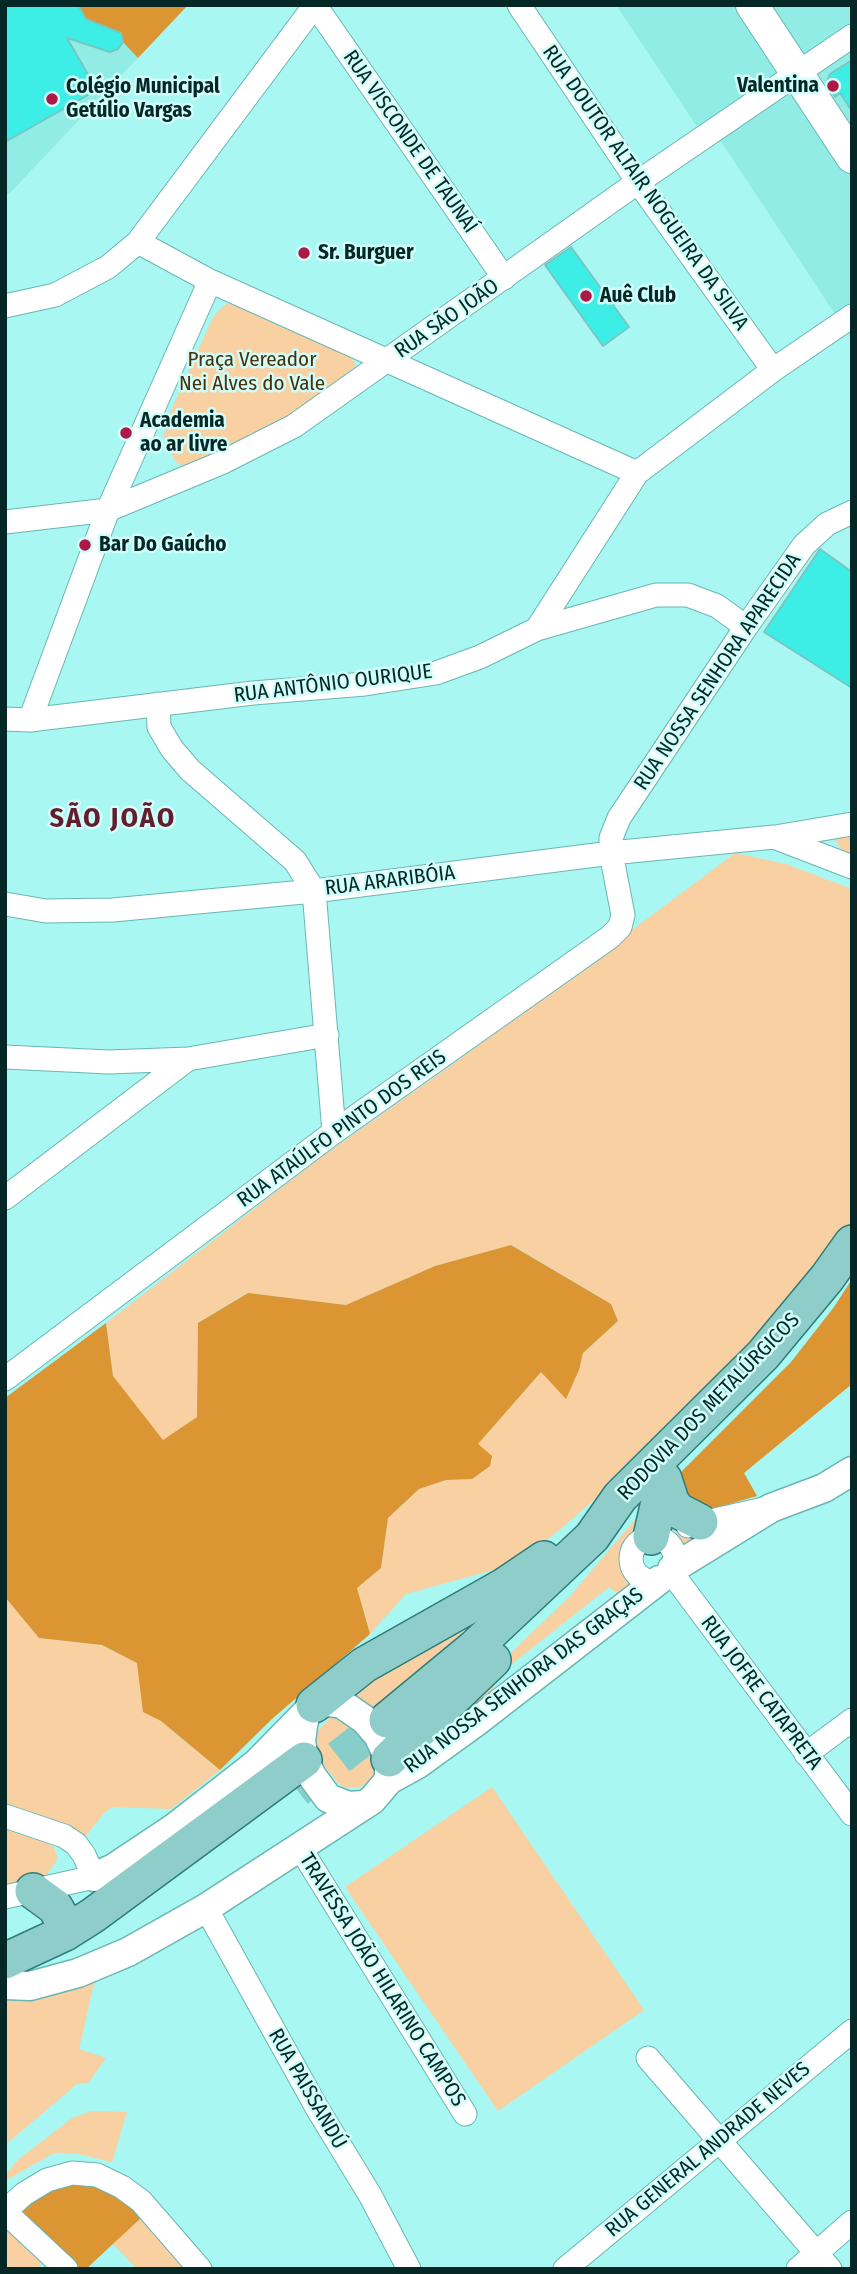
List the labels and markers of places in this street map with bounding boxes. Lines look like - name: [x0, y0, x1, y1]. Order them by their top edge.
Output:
- place label: Valentina: [737, 73, 819, 99]
- place label: Colégio Municipal Getúlio Vargas: [66, 74, 220, 124]
- marker: Valentina: [825, 78, 841, 94]
- marker: Colégio Municipal Getúlio Vargas: [44, 91, 60, 107]
- place label: Sr. Burguer: [318, 240, 414, 266]
- marker: Sr. Burguer: [296, 245, 312, 261]
- place label: Auê Club: [600, 283, 676, 309]
- marker: Auê Club: [578, 288, 594, 304]
- place label: Academia ao ar livre: [140, 408, 227, 458]
- marker: Academia ao ar livre: [118, 425, 134, 441]
- place label: Bar Do Gaúcho: [99, 532, 226, 558]
- marker: Bar Do Gaúcho: [77, 537, 93, 553]

